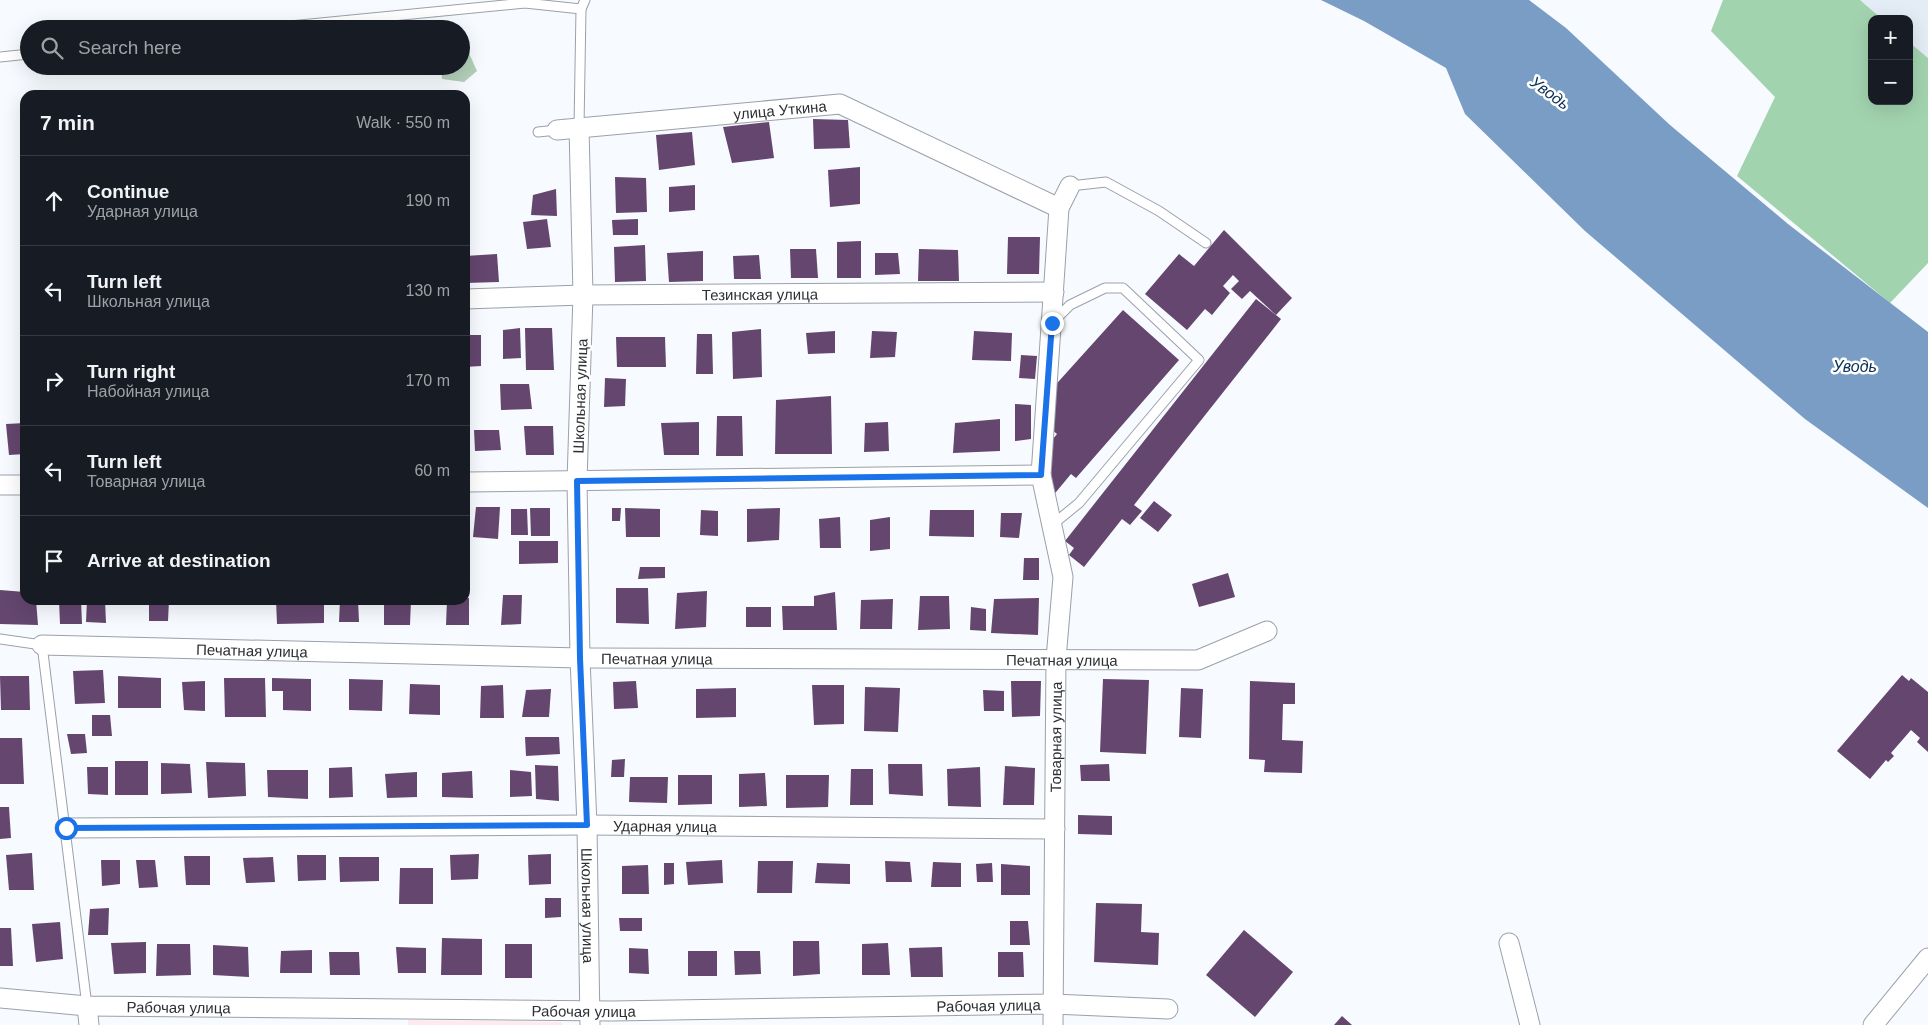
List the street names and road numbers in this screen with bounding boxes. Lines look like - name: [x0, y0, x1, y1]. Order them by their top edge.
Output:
- street label: улица Уткина: [733, 97, 828, 122]
- street label: Тезинская улица: [702, 285, 819, 303]
- street label: Школьная улица: [569, 337, 591, 454]
- street label: Печатная улица: [196, 640, 309, 660]
- street label: Печатная улица: [601, 650, 713, 667]
- street label: Печатная улица: [1006, 651, 1118, 668]
- street label: Товарная улица: [1046, 681, 1064, 793]
- street label: Ударная улица: [613, 817, 718, 835]
- street label: Школьная улица: [579, 848, 598, 964]
- street label: Рабочая улица: [936, 996, 1041, 1014]
- street label: Рабочая улица: [126, 998, 231, 1016]
- street label: Рабочая улица: [531, 1002, 636, 1020]

